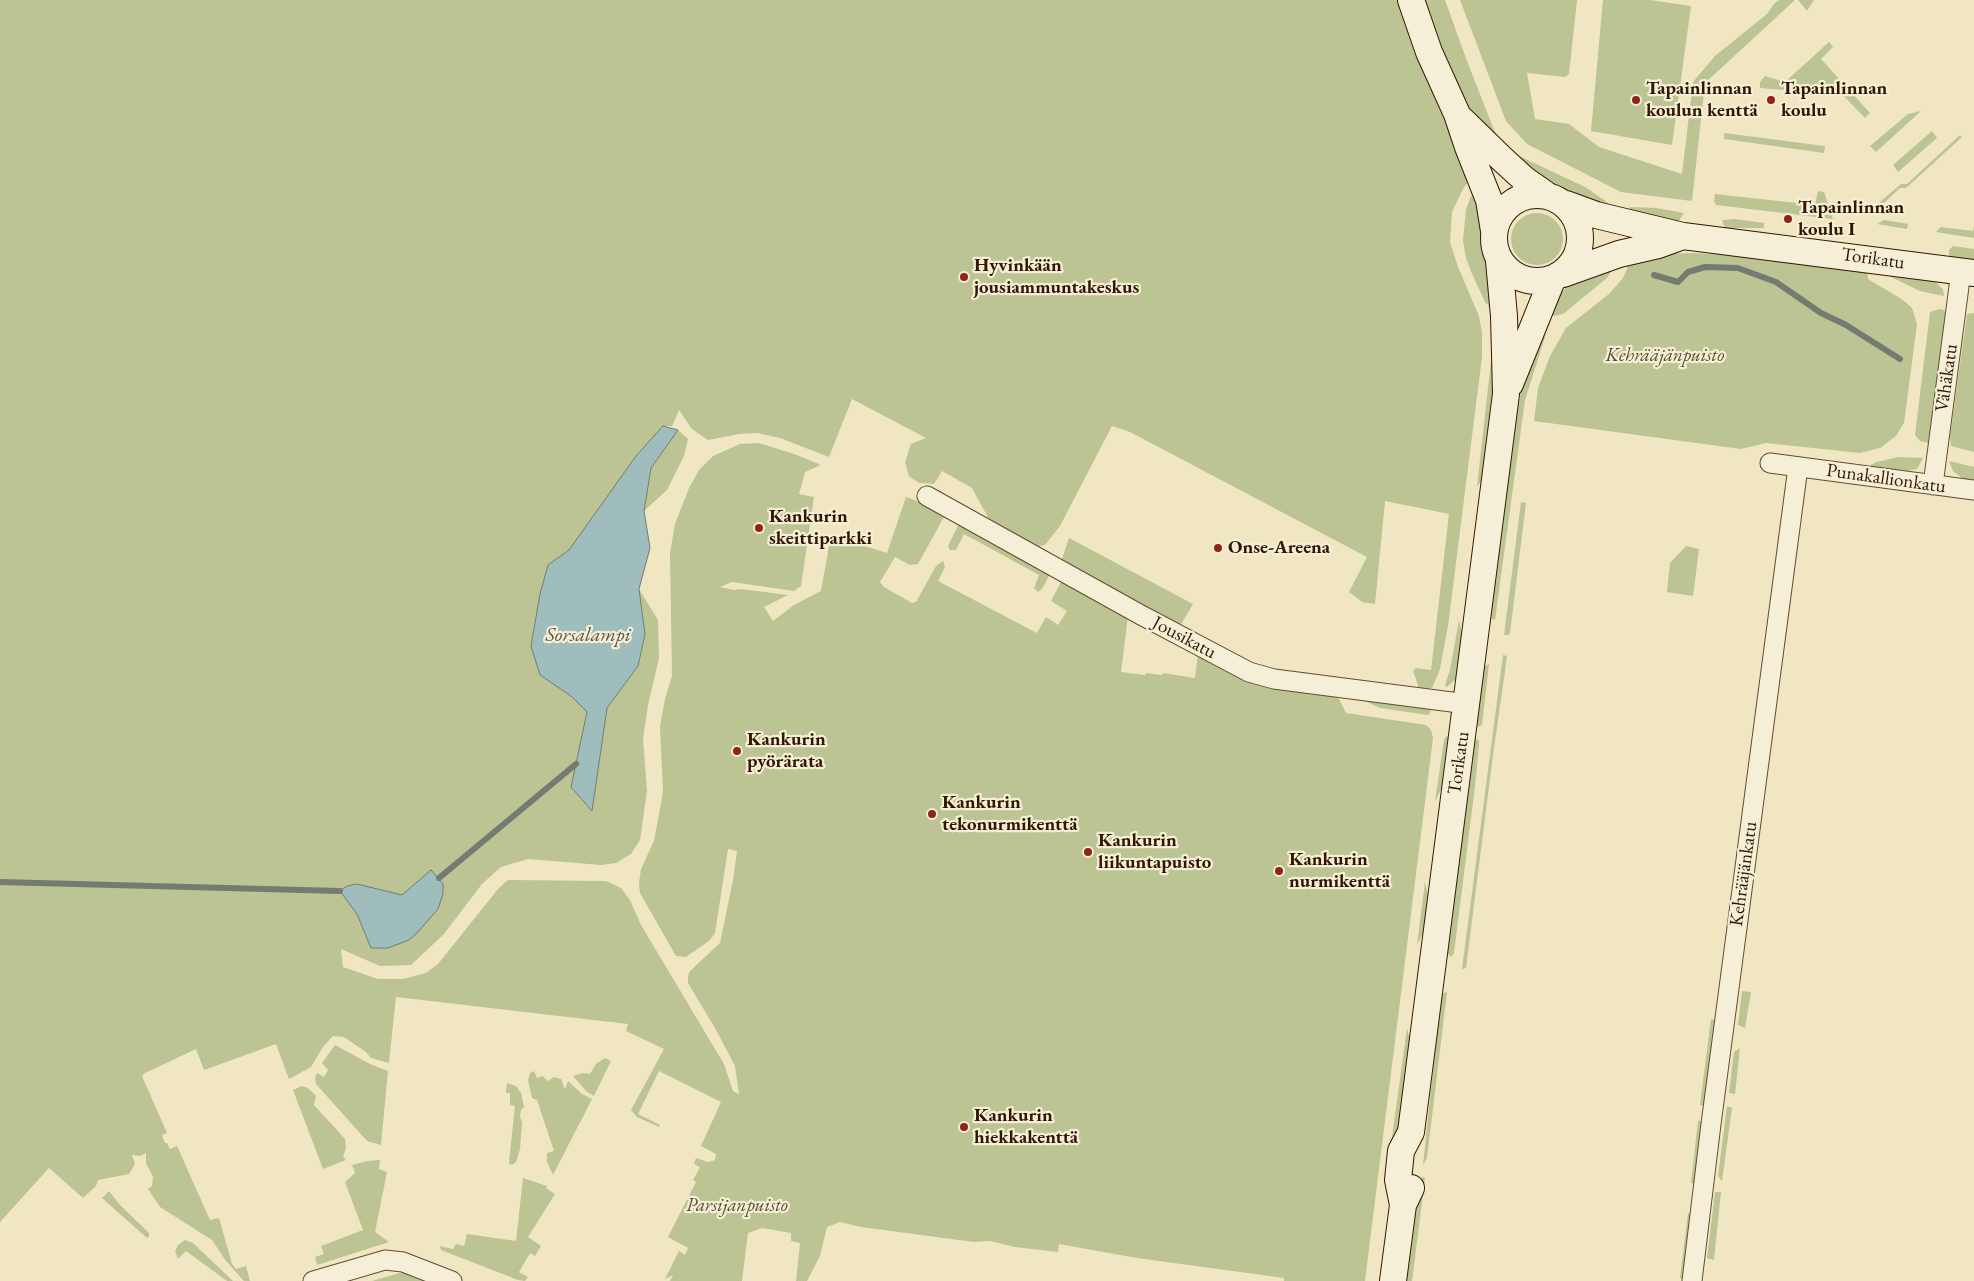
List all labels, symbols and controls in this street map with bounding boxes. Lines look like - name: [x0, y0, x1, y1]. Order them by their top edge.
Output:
- place label: Tapainlinnan koulun kenttä: [1646, 78, 1758, 122]
- place label: Tapainlinnan koulu: [1781, 78, 1887, 122]
- marker: Tapainlinnan koulun kenttä: [1630, 94, 1642, 106]
- marker: Tapainlinnan koulu: [1765, 94, 1777, 106]
- place label: Tapainlinnan koulu I: [1798, 197, 1904, 241]
- marker: Tapainlinnan koulu I: [1782, 213, 1794, 225]
- street label: Torikatu: [1840, 243, 1906, 275]
- place label: Hyvinkään jousiammuntakeskus: [974, 255, 1139, 299]
- marker: Hyvinkään jousiammuntakeskus: [958, 271, 970, 283]
- street label: Vähäkatu: [1931, 343, 1963, 413]
- park label: Kehrääjänpuisto: [1606, 345, 1724, 367]
- street label: Punakallionkatu: [1825, 459, 1947, 499]
- place label: Kankurin skeittiparkki: [769, 506, 872, 550]
- marker: Kankurin skeittiparkki: [753, 522, 765, 534]
- place label: Onse-Areena: [1228, 537, 1330, 559]
- marker: Onse-Areena: [1212, 542, 1224, 554]
- street label: Jousikatu: [1148, 612, 1220, 664]
- water label: Sorsalampi: [545, 624, 631, 648]
- place label: Kankurin pyörärata: [747, 729, 826, 773]
- street label: Torikatu: [1443, 730, 1475, 796]
- marker: Kankurin pyörärata: [731, 745, 743, 757]
- place label: Kankurin tekonurmikenttä: [942, 792, 1078, 836]
- marker: Kankurin tekonurmikenttä: [926, 808, 938, 820]
- street label: Kehrääjänkatu: [1725, 820, 1763, 928]
- place label: Kankurin liikuntapuisto: [1098, 830, 1211, 874]
- marker: Kankurin liikuntapuisto: [1082, 846, 1094, 858]
- place label: Kankurin nurmikenttä: [1289, 849, 1390, 893]
- marker: Kankurin nurmikenttä: [1273, 865, 1285, 877]
- place label: Kankurin hiekkakenttä: [974, 1105, 1078, 1149]
- marker: Kankurin hiekkakenttä: [958, 1121, 970, 1133]
- park label: Parsijanpuisto: [686, 1195, 788, 1217]

